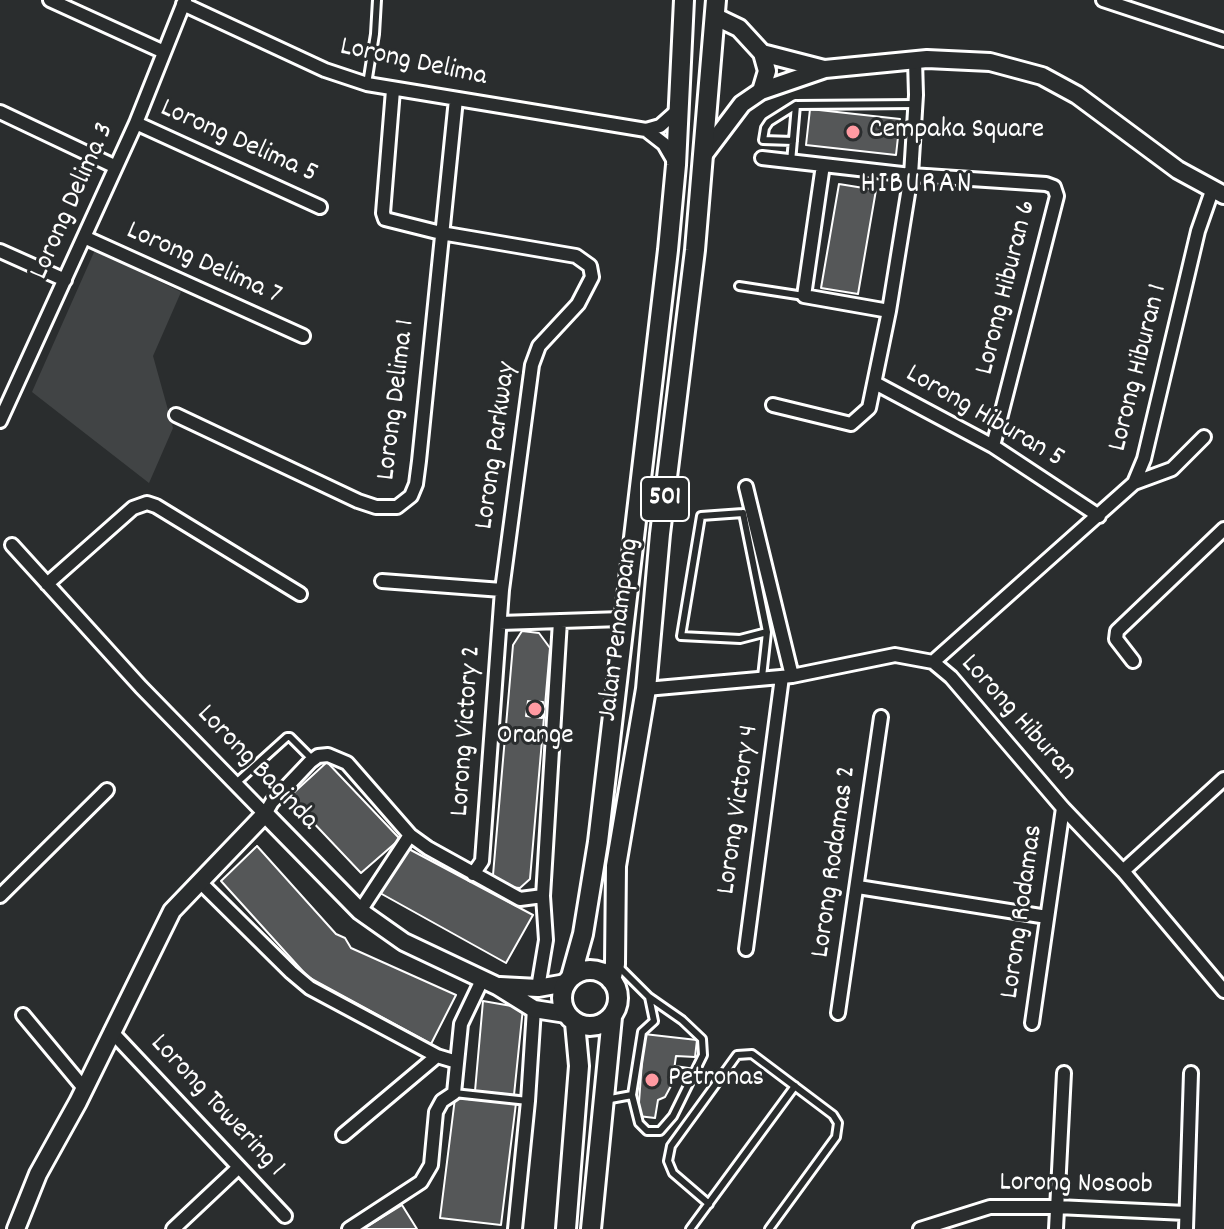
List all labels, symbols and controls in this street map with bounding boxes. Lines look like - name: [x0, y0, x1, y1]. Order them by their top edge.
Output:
- street label: Lorong Delima: [336, 32, 490, 96]
- street label: Lorong Delima 5: [154, 93, 322, 193]
- place label: Cempaka Square: [869, 115, 1044, 149]
- street label: Lorong Delima 3: [24, 118, 124, 286]
- marker: Cempaka Square: [844, 123, 862, 141]
- district label: HIBURAN: [860, 169, 974, 205]
- street label: Lorong Hiburan 6: [970, 197, 1046, 379]
- street label: Lorong Delima 7: [120, 216, 286, 314]
- street label: Lorong Hiburan 1: [1103, 281, 1177, 455]
- street label: Lorong Delima 1: [371, 318, 425, 482]
- street label: Lorong Hiburan 5: [899, 359, 1069, 477]
- street label: Lorong Parkway: [470, 360, 526, 532]
- road number: 501: [641, 477, 689, 521]
- street label: Jalan Penampang: [593, 537, 649, 723]
- street label: Lorong Victory 2: [445, 644, 491, 818]
- street label: Lorong Hiburan: [951, 649, 1083, 789]
- street label: Lorong Baginda: [188, 699, 324, 839]
- marker: Orange: [526, 700, 544, 718]
- place label: Orange: [496, 721, 574, 755]
- street label: Lorong Victory 4: [711, 723, 769, 897]
- street label: Lorong Rodamas 2: [806, 764, 866, 960]
- street label: Lorong Rodamas: [995, 823, 1053, 1001]
- street label: Lorong Towering 1: [141, 1029, 291, 1185]
- place label: Petronas: [668, 1063, 764, 1097]
- marker: Petronas: [643, 1071, 661, 1089]
- street label: Lorong Nosoob: [999, 1168, 1153, 1204]

